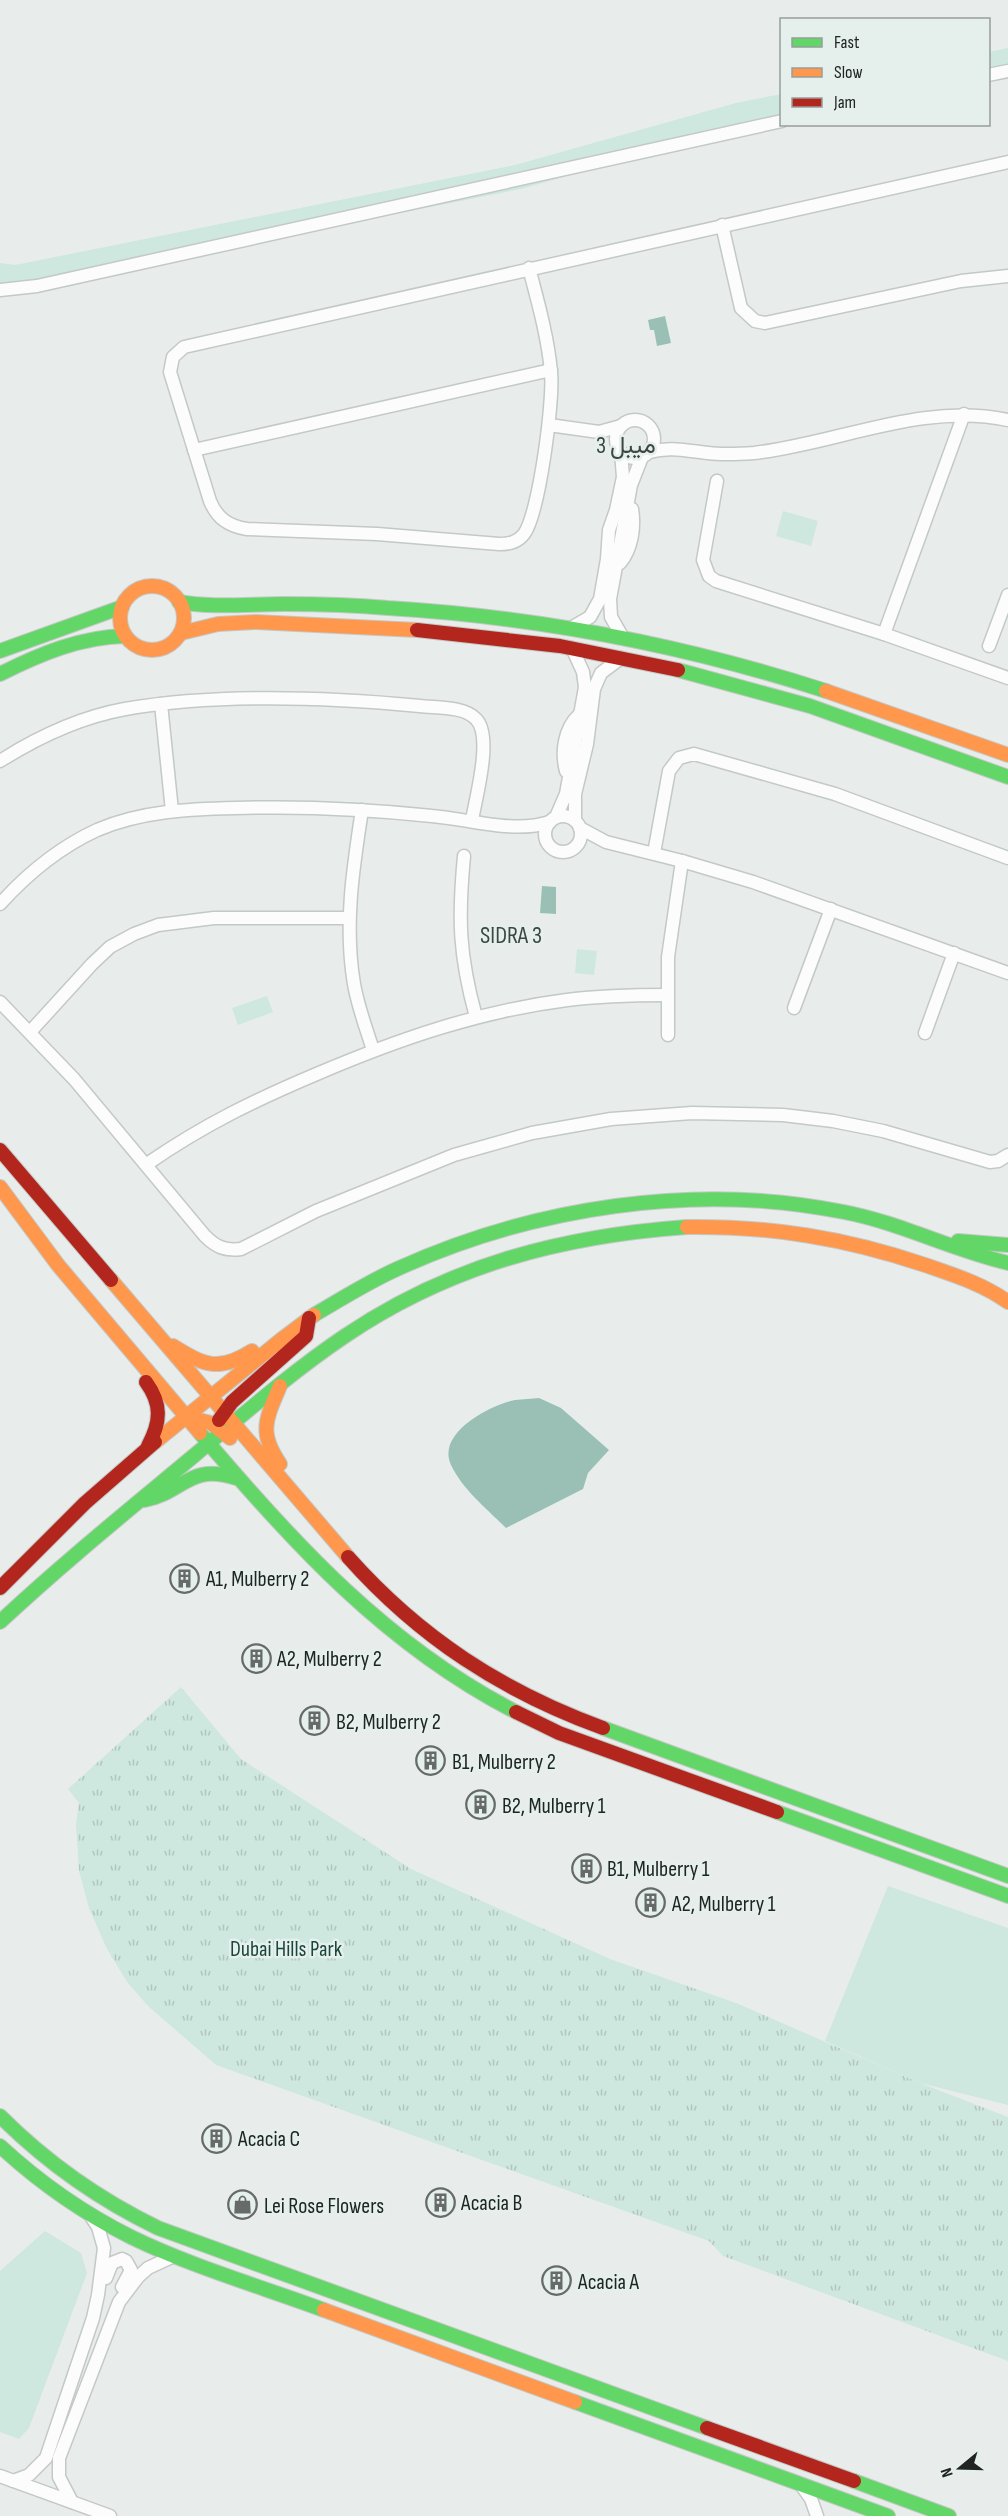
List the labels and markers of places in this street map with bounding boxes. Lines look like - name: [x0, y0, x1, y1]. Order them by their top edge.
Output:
- building icon: A1, Mulberry 2: [169, 1562, 201, 1594]
- place label: A1, Mulberry 2: [205, 1566, 309, 1593]
- building icon: A2, Mulberry 2: [240, 1642, 272, 1674]
- place label: A2, Mulberry 2: [276, 1646, 382, 1673]
- building icon: B2, Mulberry 2: [299, 1705, 331, 1737]
- place label: B2, Mulberry 2: [336, 1709, 441, 1736]
- building icon: B1, Mulberry 2: [415, 1745, 447, 1777]
- place label: B1, Mulberry 2: [452, 1749, 556, 1776]
- building icon: B2, Mulberry 1: [465, 1789, 497, 1821]
- place label: B2, Mulberry 1: [502, 1793, 606, 1820]
- building icon: B1, Mulberry 1: [570, 1852, 602, 1884]
- place label: B1, Mulberry 1: [607, 1856, 710, 1883]
- building icon: A2, Mulberry 1: [635, 1887, 667, 1919]
- place label: A2, Mulberry 1: [671, 1891, 776, 1918]
- building icon: Acacia C: [201, 2122, 233, 2154]
- place label: Acacia C: [237, 2126, 300, 2153]
- building icon: Acacia B: [424, 2186, 456, 2218]
- shop icon: Lei Rose Flowers: [227, 2189, 259, 2221]
- place label: Acacia B: [460, 2190, 522, 2217]
- place label: Lei Rose Flowers: [264, 2193, 384, 2220]
- building icon: Acacia A: [541, 2265, 573, 2297]
- place label: Acacia A: [577, 2269, 640, 2296]

